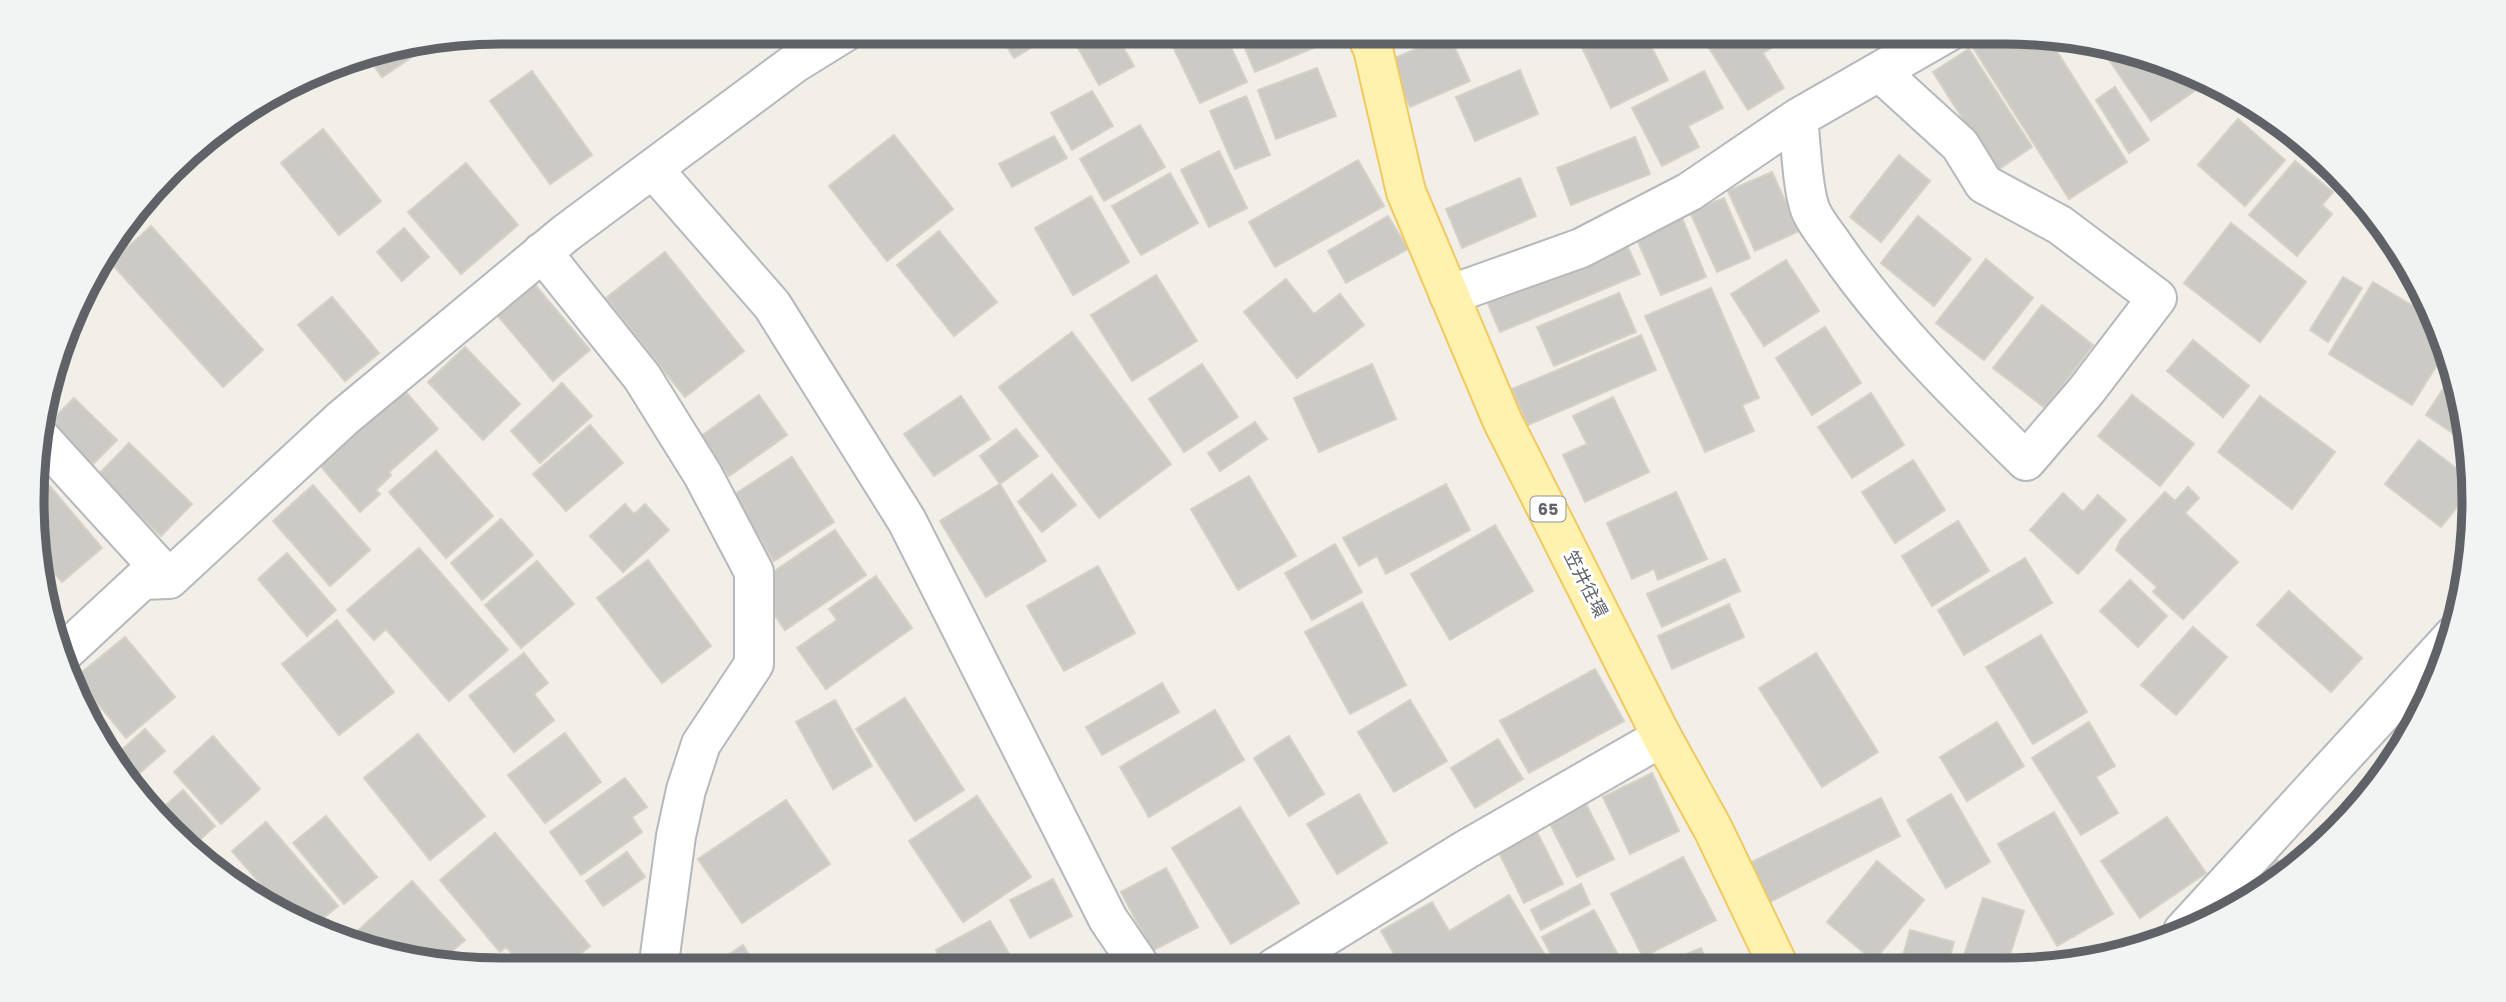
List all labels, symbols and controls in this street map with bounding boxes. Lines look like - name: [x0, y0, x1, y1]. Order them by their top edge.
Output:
- road number: 65: [1530, 496, 1566, 522]
- street label: 笠井往環: [1559, 546, 1613, 622]

